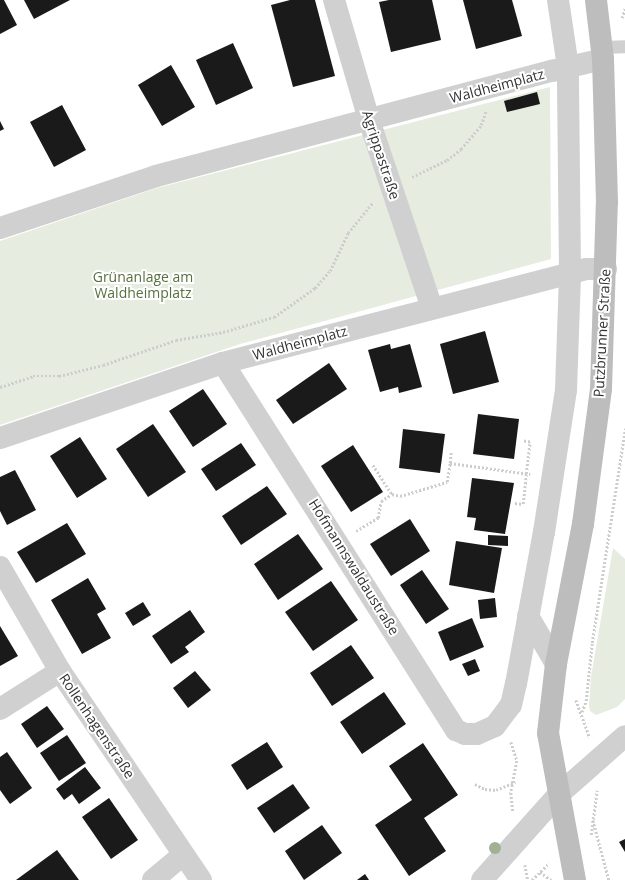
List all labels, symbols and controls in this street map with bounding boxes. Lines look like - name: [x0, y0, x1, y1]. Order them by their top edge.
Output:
- street label: Waldheimplatz: [448, 65, 546, 107]
- street label: Agrippastraße: [359, 108, 403, 202]
- street label: Putzbrunner Straße: [590, 268, 614, 398]
- park label: Grünanlage am Waldheimplatz: [93, 269, 193, 302]
- street label: Waldheimplatz: [251, 322, 349, 364]
- street label: Hofmannswaldaustraße: [305, 496, 403, 638]
- street label: Rollenhagenstraße: [56, 670, 138, 782]

